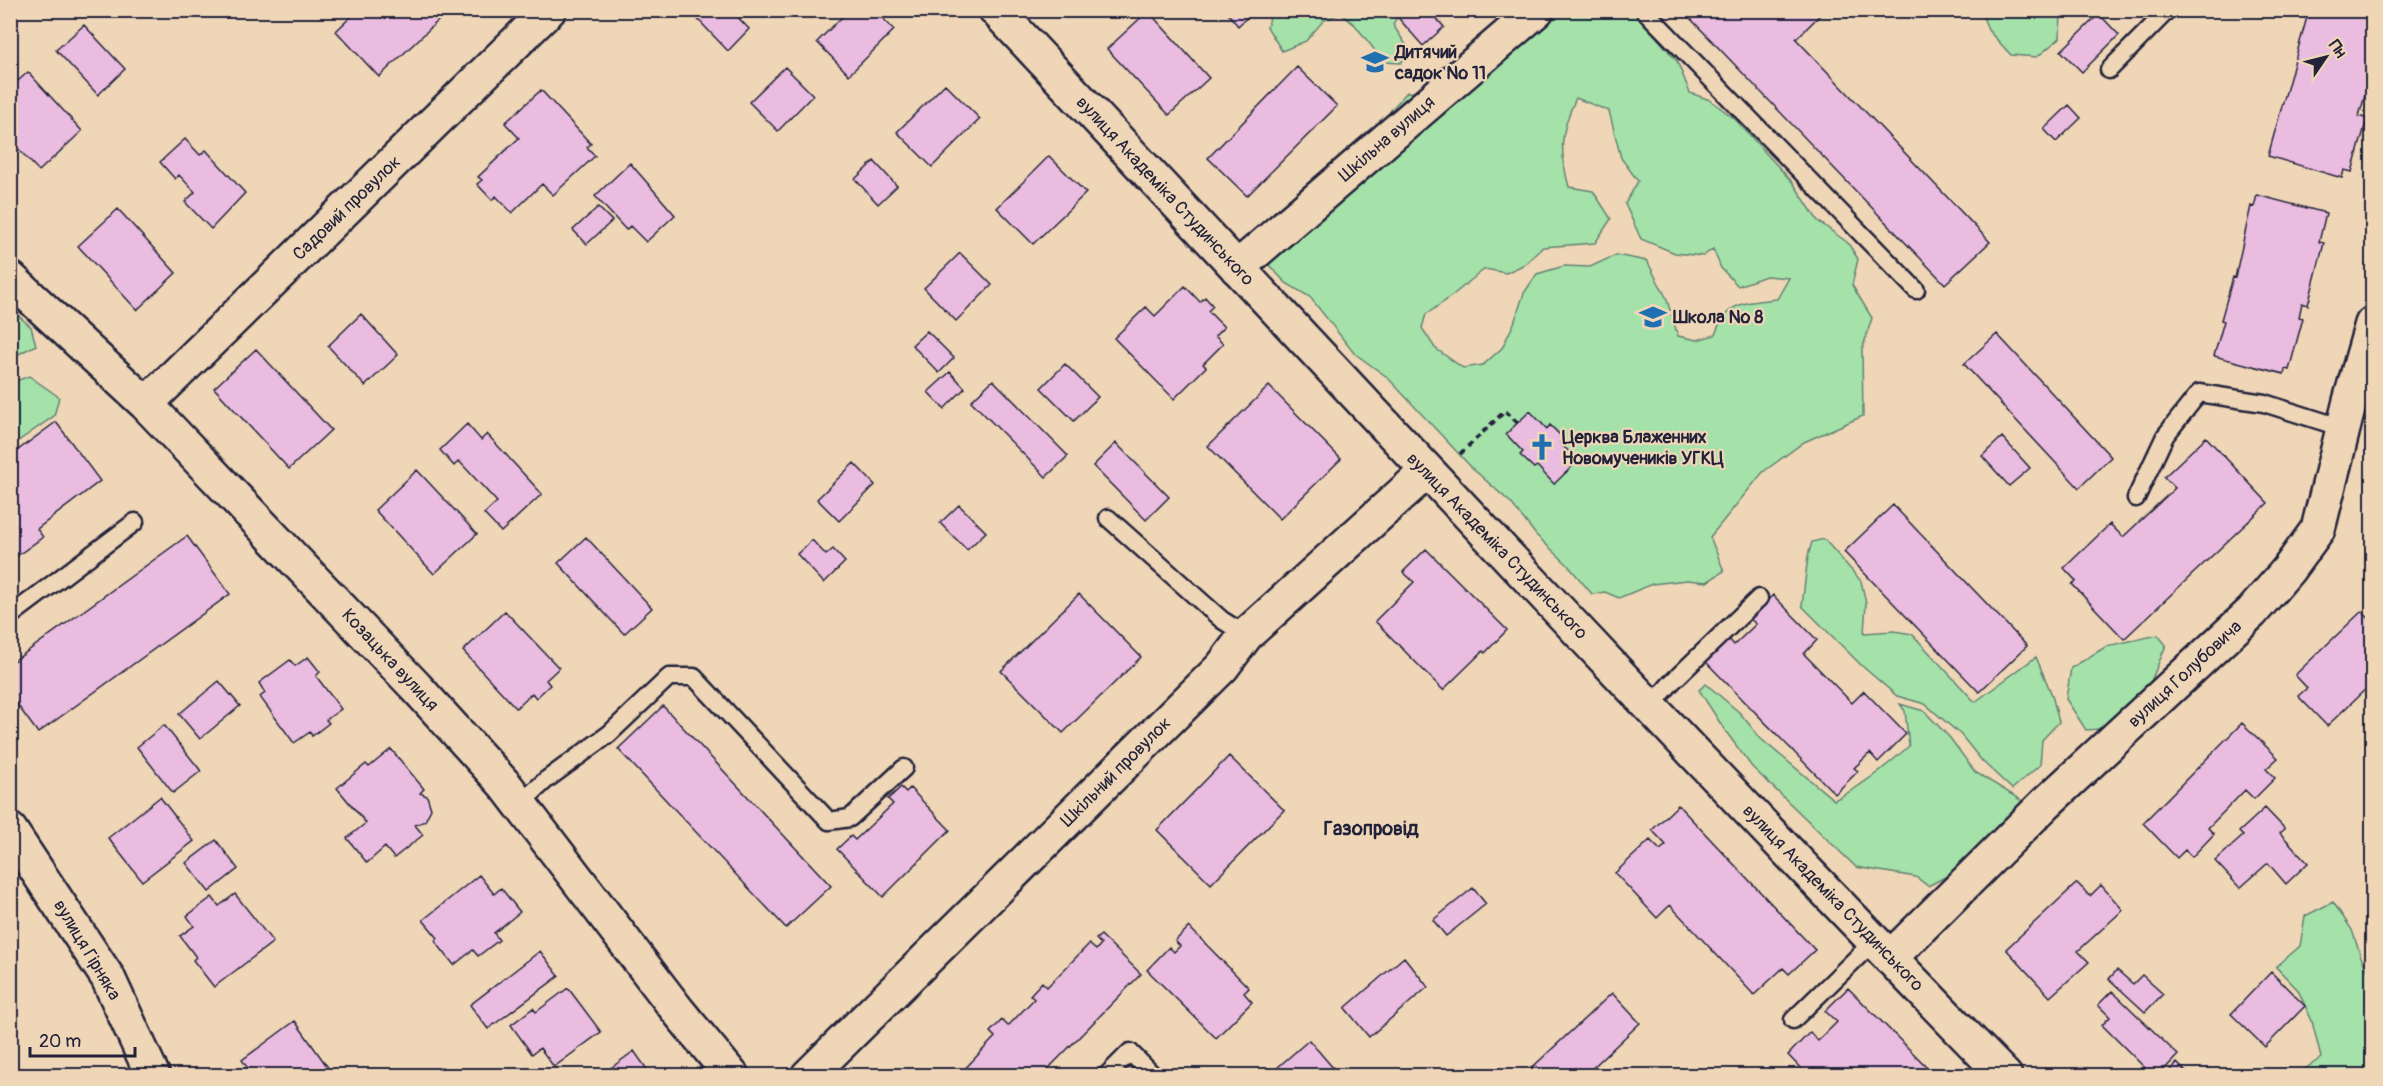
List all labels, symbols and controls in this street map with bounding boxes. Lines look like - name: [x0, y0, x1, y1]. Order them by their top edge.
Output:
- north arrow: [2296, 27, 2356, 87]
- text: Пн: [2324, 36, 2351, 62]
- place label: Дитячий садок № 11: [1394, 41, 1486, 85]
- school or university icon: Дитячий садок № 11: [1360, 47, 1390, 77]
- street label: вулиця Академіка Студинського: [1071, 91, 1259, 291]
- street label: Шкільна вулиця: [1334, 91, 1440, 187]
- street label: Садовий провулок: [288, 151, 406, 265]
- school or university icon: Школа № 8: [1638, 302, 1668, 332]
- place label: Школа № 8: [1672, 306, 1763, 329]
- place label: Церква Блаженних Новомучеників УГКЦ: [1562, 426, 1724, 470]
- church icon: Церква Блаженних Новомучеників УГКЦ: [1527, 432, 1557, 462]
- street label: вулиця Академіка Студинського: [1402, 448, 1593, 645]
- street label: Козацька вулиця: [337, 604, 443, 716]
- street label: вулиця Голубовича: [2123, 615, 2247, 733]
- street label: Шкільний провулок: [1056, 712, 1176, 832]
- street label: вулиця Академіка Студинського: [1738, 800, 1929, 997]
- district label: Газопровід: [1323, 816, 1420, 841]
- street label: вулиця Гірняка: [48, 896, 126, 1004]
- scale bar: [30, 1020, 135, 1058]
- text: 20 m: [39, 1030, 81, 1053]

